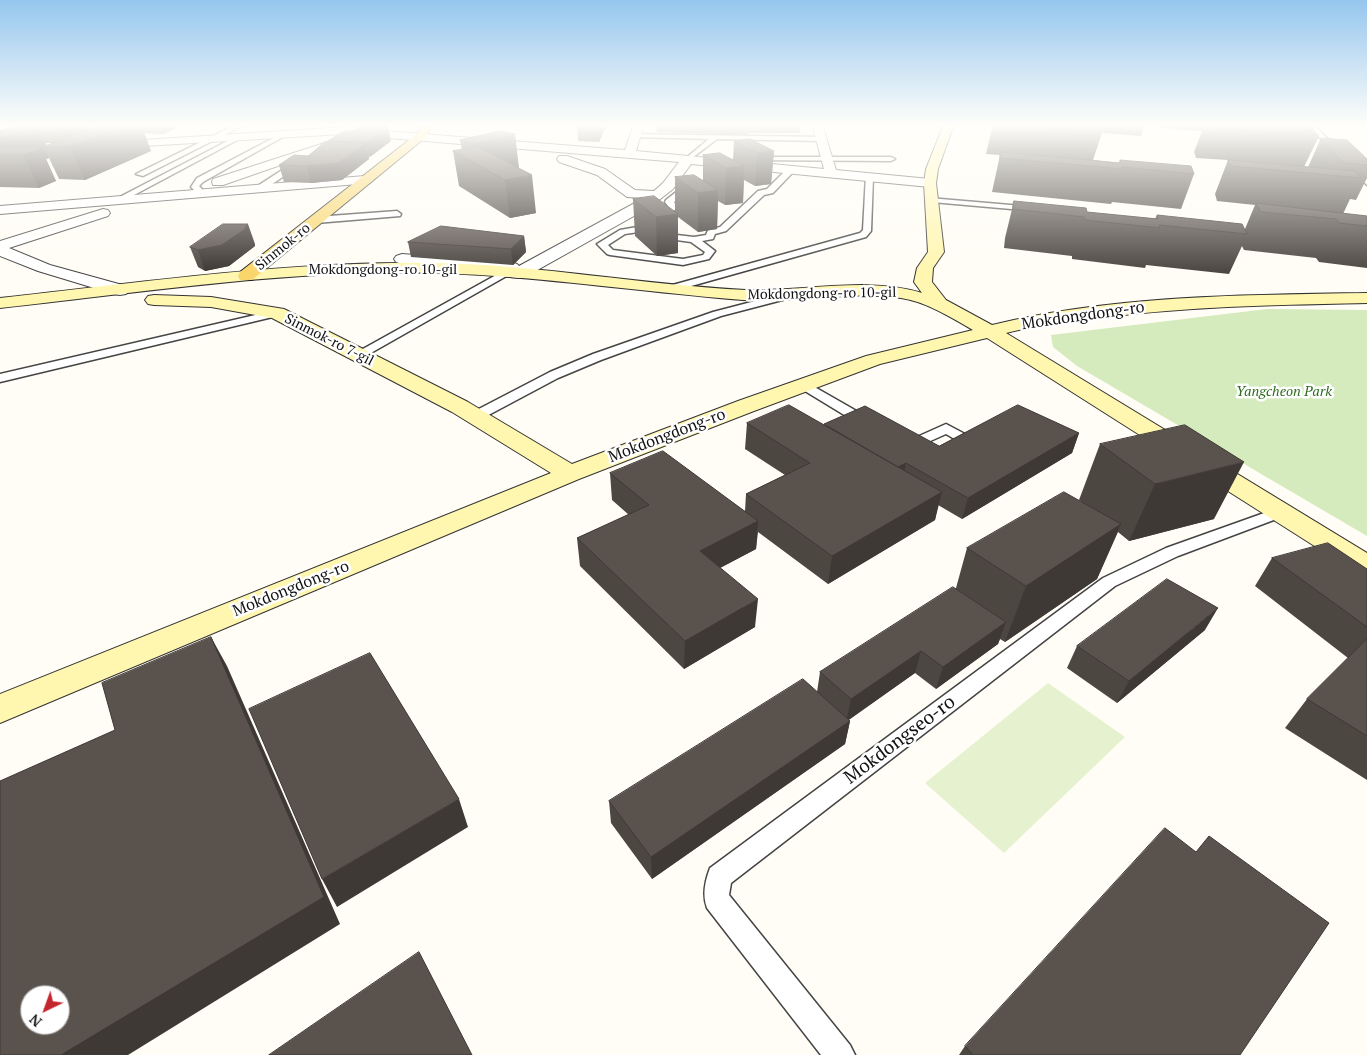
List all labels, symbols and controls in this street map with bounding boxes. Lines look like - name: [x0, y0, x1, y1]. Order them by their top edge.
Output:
- street label: Sinmok-ro: [252, 220, 314, 274]
- street label: Mokdongdong-ro 10-gil: [309, 262, 457, 278]
- street label: Mokdongdong-ro 10-gil: [748, 284, 896, 304]
- street label: Mokdongdong-ro: [1020, 298, 1146, 334]
- street label: Sinmok-ro 7-gil: [282, 310, 376, 370]
- park label: Yangcheon Park: [1236, 384, 1332, 400]
- street label: Mokdongdong-ro: [606, 405, 728, 467]
- street label: Mokdongdong-ro: [230, 557, 352, 621]
- street label: Mokdongseo-ro: [840, 691, 960, 789]
- north arrow: [20, 985, 70, 1035]
- text: N: [25, 1010, 46, 1031]

